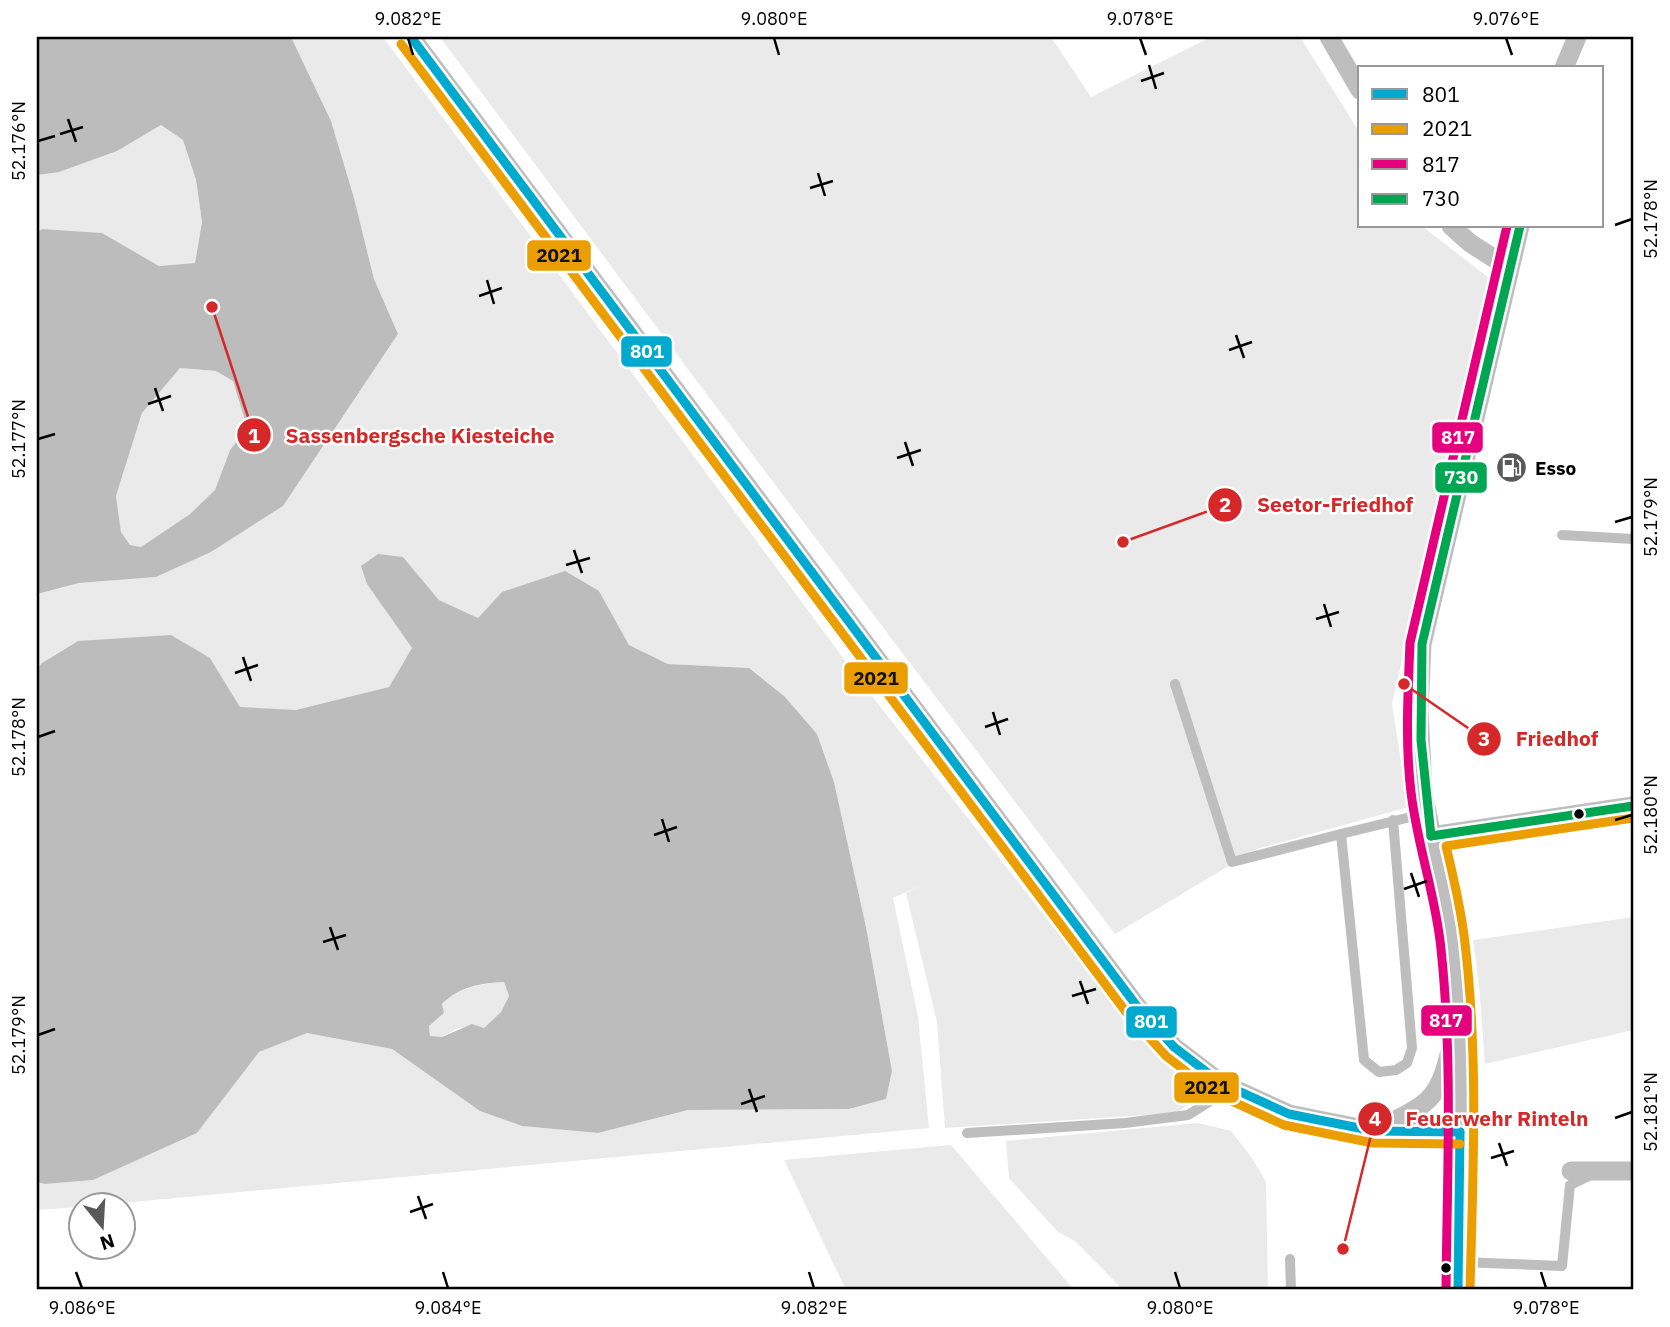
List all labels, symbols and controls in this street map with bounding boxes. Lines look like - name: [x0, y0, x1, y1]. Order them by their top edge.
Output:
- text: 9.082°E: [374, 7, 442, 30]
- text: 9.080°E: [740, 7, 808, 30]
- text: 9.078°E: [1106, 7, 1174, 30]
- text: 9.076°E: [1472, 7, 1540, 30]
- legend: [1358, 66, 1604, 228]
- text: 801: [1422, 80, 1460, 108]
- text: 52.176°N: [7, 101, 30, 181]
- text: 2021: [1422, 114, 1472, 142]
- text: 817: [1422, 150, 1460, 178]
- text: 52.178°N: [1639, 179, 1662, 259]
- text: 730: [1422, 184, 1460, 212]
- line badge: 2021: [526, 239, 592, 272]
- text: 2021: [536, 243, 582, 267]
- line badge: 801: [620, 335, 673, 368]
- text: 801: [630, 339, 665, 363]
- text: 52.177°N: [7, 399, 30, 479]
- callout: Sassenbergsche Kiesteiche: [237, 414, 569, 456]
- text: 1: [248, 421, 261, 449]
- text: Sassenbergsche Kiesteiche: [285, 421, 555, 449]
- line badge: 817: [1431, 421, 1484, 454]
- text: 817: [1441, 425, 1475, 449]
- fuel station icon: Esso: [1495, 451, 1529, 485]
- place label: Esso: [1535, 456, 1577, 480]
- line badge: 730: [1434, 461, 1488, 494]
- text: 730: [1444, 465, 1478, 489]
- text: 52.179°N: [1639, 477, 1662, 557]
- callout: Seetor-Friedhof: [1208, 484, 1427, 526]
- text: 2: [1219, 490, 1231, 518]
- text: Seetor-Friedhof: [1257, 490, 1413, 518]
- line badge: 2021: [843, 661, 909, 695]
- text: 2021: [853, 666, 899, 690]
- text: 52.178°N: [7, 697, 30, 777]
- callout: Friedhof: [1466, 718, 1612, 760]
- text: 3: [1478, 724, 1490, 752]
- text: Friedhof: [1516, 724, 1599, 752]
- text: 52.180°N: [1639, 775, 1662, 855]
- unlabelled marker: [1572, 807, 1586, 821]
- text: 52.179°N: [7, 995, 30, 1075]
- line badge: 817: [1420, 1004, 1473, 1037]
- line badge: 801: [1125, 1005, 1178, 1039]
- text: 817: [1429, 1008, 1463, 1032]
- text: 801: [1134, 1009, 1169, 1033]
- line badge: 2021: [1173, 1071, 1240, 1104]
- text: 52.181°N: [1639, 1072, 1662, 1152]
- text: 2021: [1184, 1075, 1230, 1099]
- callout: Feuerwehr Rinteln: [1357, 1098, 1603, 1140]
- text: 4: [1369, 1104, 1381, 1132]
- text: Feuerwehr Rinteln: [1406, 1104, 1588, 1132]
- north arrow: [66, 1190, 136, 1260]
- text: N: [97, 1229, 118, 1256]
- unlabelled marker: [1439, 1261, 1453, 1275]
- text: 9.086°E: [48, 1296, 116, 1319]
- text: 9.084°E: [414, 1296, 482, 1319]
- text: 9.082°E: [780, 1296, 848, 1319]
- text: 9.080°E: [1146, 1296, 1214, 1319]
- text: 9.078°E: [1512, 1296, 1580, 1319]

